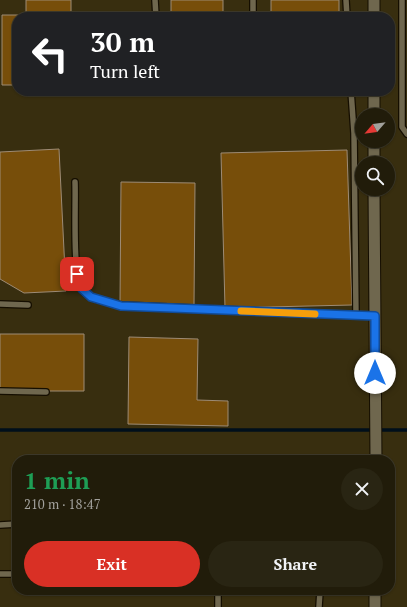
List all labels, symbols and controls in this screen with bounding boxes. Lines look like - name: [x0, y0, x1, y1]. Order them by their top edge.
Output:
- text: 30 m: [90, 23, 155, 60]
- icon: left: [24, 28, 76, 80]
- text: Turn left: [90, 59, 160, 83]
- north arrow: [355, 108, 395, 148]
- map controls: [355, 108, 395, 196]
- button: search: [355, 156, 395, 196]
- pin: [60, 257, 94, 291]
- icon: arrive: [66, 263, 88, 285]
- position arrow: [354, 352, 396, 394]
- text: 1 min: [24, 464, 90, 496]
- button: close: [341, 468, 383, 510]
- text: 210 m · 18:47: [24, 495, 101, 513]
- button: Exit: [24, 541, 200, 587]
- button: Share: [208, 541, 383, 587]

